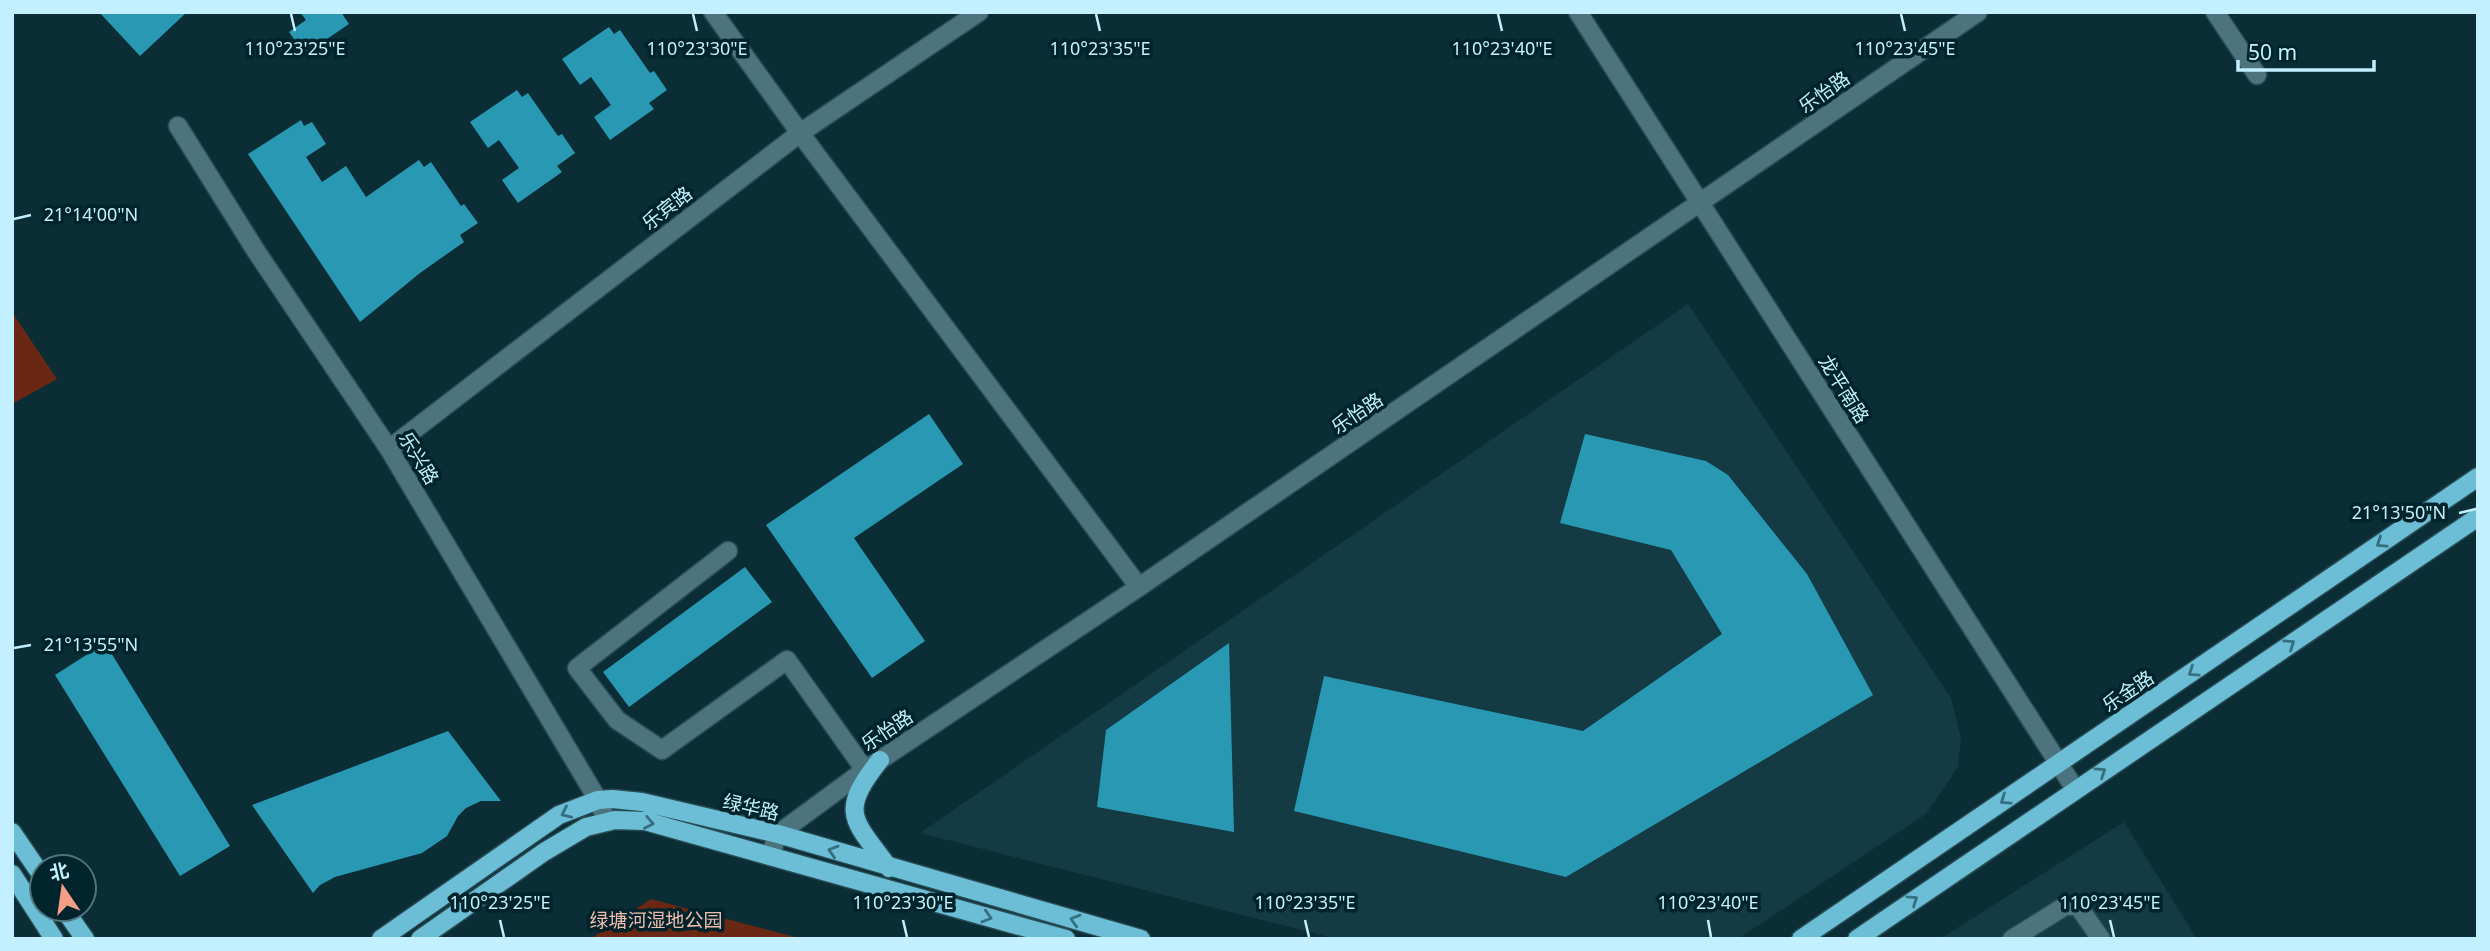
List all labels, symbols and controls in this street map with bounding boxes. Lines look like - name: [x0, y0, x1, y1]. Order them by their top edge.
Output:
- scale bar: [2238, 28, 2374, 72]
- text: 110°23'25"E: [244, 36, 346, 60]
- text: 110°23'30"E: [646, 36, 748, 60]
- text: 110°23'35"E: [1049, 36, 1151, 60]
- text: 110°23'40"E: [1451, 36, 1553, 60]
- text: 110°23'45"E: [1854, 36, 1956, 60]
- text: 50 m: [2248, 38, 2297, 66]
- street label: 乐怡路: [1793, 65, 1855, 119]
- street label: 乐宾路: [637, 180, 697, 236]
- text: 21°14'00"N: [44, 202, 138, 226]
- street label: 龙平南路: [1813, 350, 1875, 428]
- street label: 乐怡路: [1326, 386, 1388, 440]
- street label: 乐兴路: [393, 427, 445, 489]
- text: 21°13'50"N: [2352, 500, 2446, 524]
- one-way arrow: [2376, 535, 2389, 548]
- text: 21°13'55"N: [44, 632, 138, 656]
- one-way arrow: [2282, 640, 2295, 652]
- street label: 乐金路: [2097, 664, 2159, 718]
- one-way arrow: [2188, 664, 2201, 676]
- street label: 乐怡路: [856, 703, 918, 757]
- one-way arrow: [2093, 767, 2106, 780]
- street label: 绿华路: [720, 788, 782, 826]
- one-way arrow: [2000, 792, 2013, 804]
- one-way arrow: [561, 805, 573, 819]
- one-way arrow: [643, 815, 655, 830]
- one-way arrow: [827, 844, 839, 859]
- north arrow: [28, 853, 98, 923]
- text: 北: [47, 857, 71, 886]
- text: 110°23'25"E: [449, 890, 551, 914]
- text: 110°23'30"E: [852, 890, 954, 914]
- text: 110°23'35"E: [1254, 890, 1356, 914]
- text: 110°23'40"E: [1657, 890, 1759, 914]
- text: 110°23'45"E: [2059, 890, 2161, 914]
- one-way arrow: [1906, 895, 1919, 908]
- park label: 绿塘河湿地公园: [589, 907, 723, 933]
- one-way arrow: [980, 908, 992, 923]
- one-way arrow: [1069, 914, 1081, 929]

